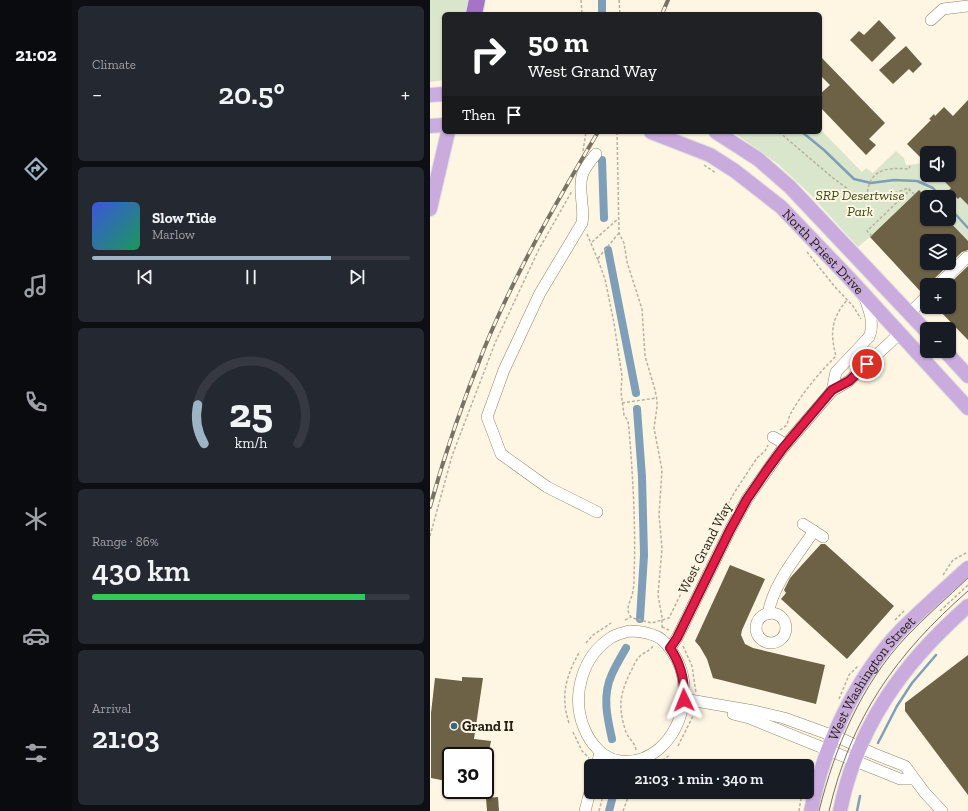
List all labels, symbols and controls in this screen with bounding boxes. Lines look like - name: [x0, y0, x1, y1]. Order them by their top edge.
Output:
- text: 50 m: [528, 26, 589, 59]
- icon: right: [462, 28, 514, 80]
- text: 21:02: [15, 44, 57, 66]
- text: Climate: [92, 57, 136, 72]
- text: West Grand Way: [528, 60, 657, 82]
- text: 20.5°: [218, 76, 285, 112]
- text: −: [92, 81, 102, 108]
- text: +: [401, 81, 410, 108]
- icon: arrive: [503, 104, 525, 126]
- text: Then: [462, 106, 495, 124]
- map controls: [920, 146, 956, 358]
- button: sound: [920, 146, 956, 182]
- icon: directions: [22, 155, 50, 183]
- park label: SRP Desertwise Park: [815, 187, 905, 220]
- button: search: [920, 190, 956, 226]
- street label: North Priest Drive: [779, 205, 868, 298]
- text: Slow Tide: [152, 209, 216, 227]
- text: Marlow: [152, 227, 195, 242]
- button: layers: [920, 234, 956, 270]
- icon: previous: [134, 266, 156, 288]
- icon: pause: [240, 266, 262, 288]
- icon: next: [346, 266, 368, 288]
- icon: music: [22, 272, 50, 300]
- button: +: [920, 278, 956, 314]
- button: −: [920, 322, 956, 358]
- pin: [850, 347, 884, 381]
- icon: arrive: [856, 353, 878, 375]
- text: 25: [229, 387, 273, 437]
- icon: phone: [22, 388, 50, 416]
- text: km/h: [235, 434, 267, 451]
- street label: West Grand Way: [675, 499, 736, 597]
- icon: climate: [22, 505, 50, 533]
- text: Range · 86%: [92, 534, 159, 549]
- text: 430 km: [92, 553, 190, 589]
- street label: West Washington Street: [824, 612, 919, 743]
- icon: car: [22, 622, 50, 650]
- position arrow: [663, 679, 705, 721]
- text: Arrival: [92, 701, 131, 716]
- place label: Grand II: [462, 718, 514, 735]
- text: 21:03: [92, 720, 160, 756]
- marker: Grand II: [449, 721, 459, 731]
- icon: filters: [22, 739, 50, 767]
- speed limit sign: 30: [442, 747, 494, 799]
- text: 21:03 · 1 min · 340 m: [635, 770, 763, 788]

